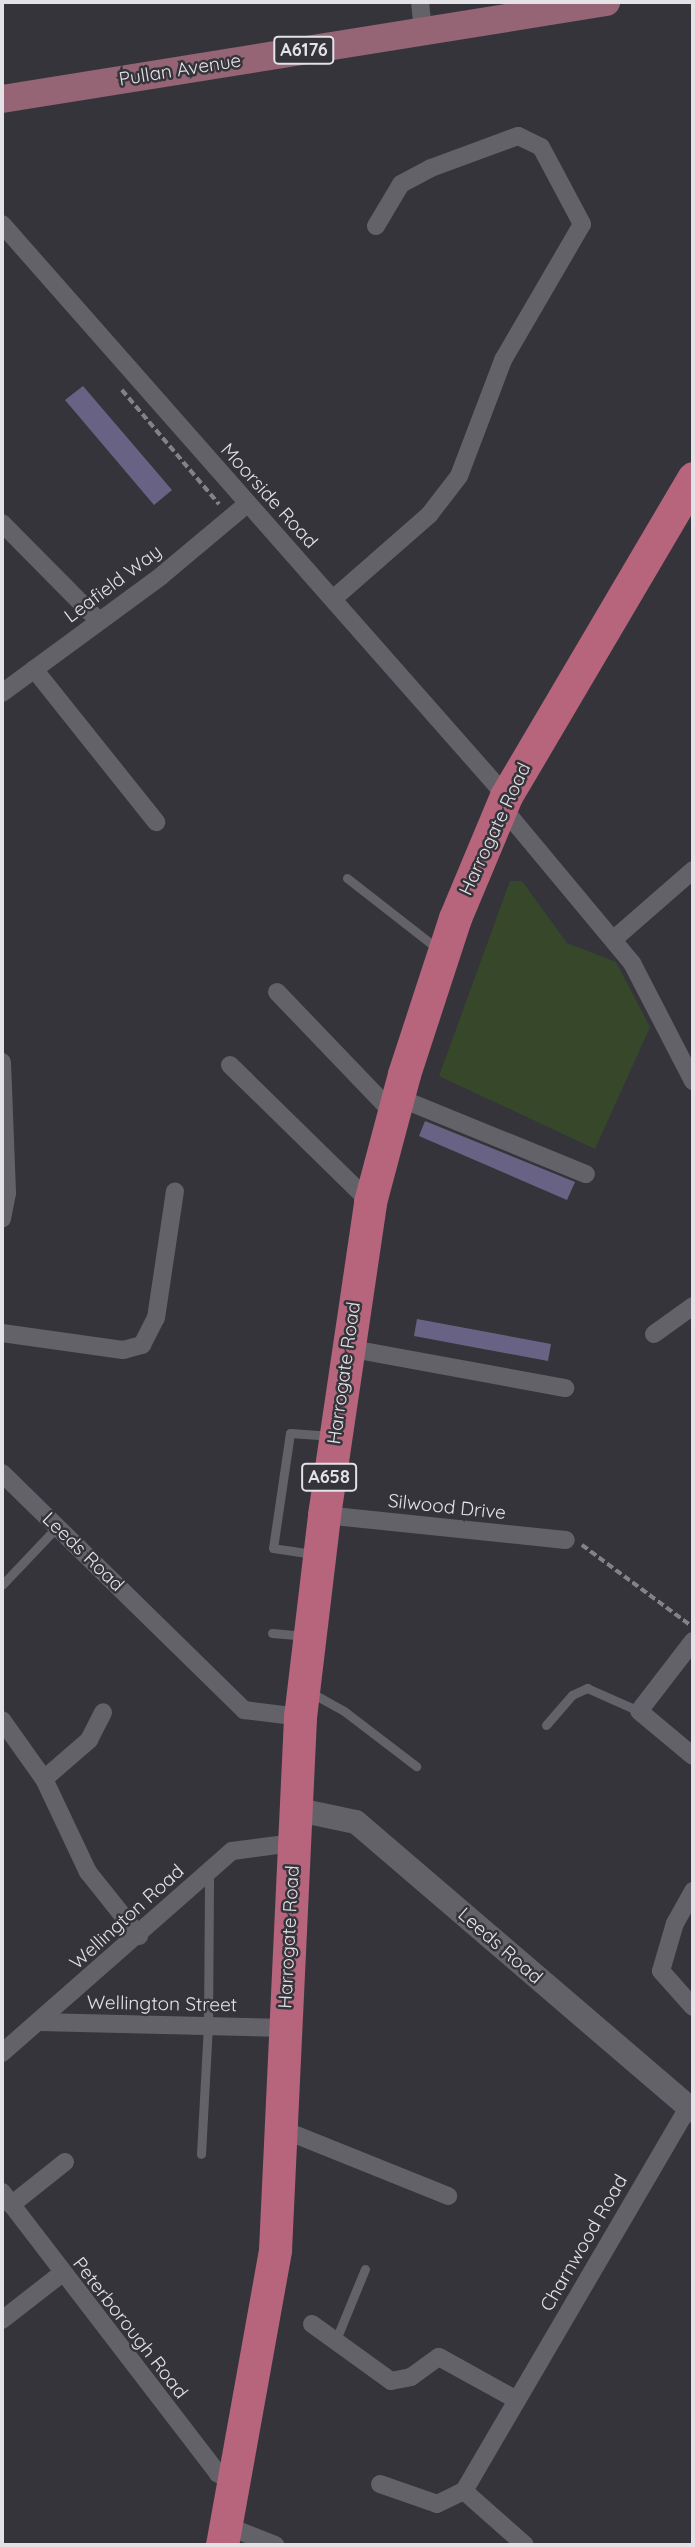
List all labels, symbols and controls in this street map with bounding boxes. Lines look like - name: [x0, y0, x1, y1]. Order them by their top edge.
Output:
- road number: A6176: [272, 36, 336, 64]
- street label: Pullan Avenue: [117, 49, 243, 91]
- street label: Moorside Road: [216, 439, 322, 553]
- street label: Leafield Way: [60, 540, 166, 628]
- street label: Harrogate Road: [454, 759, 536, 899]
- street label: Harrogate Road: [323, 1300, 365, 1446]
- road number: A658: [301, 1462, 357, 1492]
- street label: Silwood Drive: [387, 1489, 507, 1525]
- street label: Leeds Road: [38, 1508, 128, 1596]
- street label: Wellington Road: [65, 1860, 189, 1974]
- street label: Harrogate Road: [274, 1865, 304, 2009]
- street label: Leeds Road: [453, 1903, 547, 1989]
- street label: Wellington Street: [87, 1991, 237, 2017]
- street label: Charnwood Road: [536, 2171, 632, 2315]
- street label: Peterborough Road: [68, 2253, 192, 2403]

